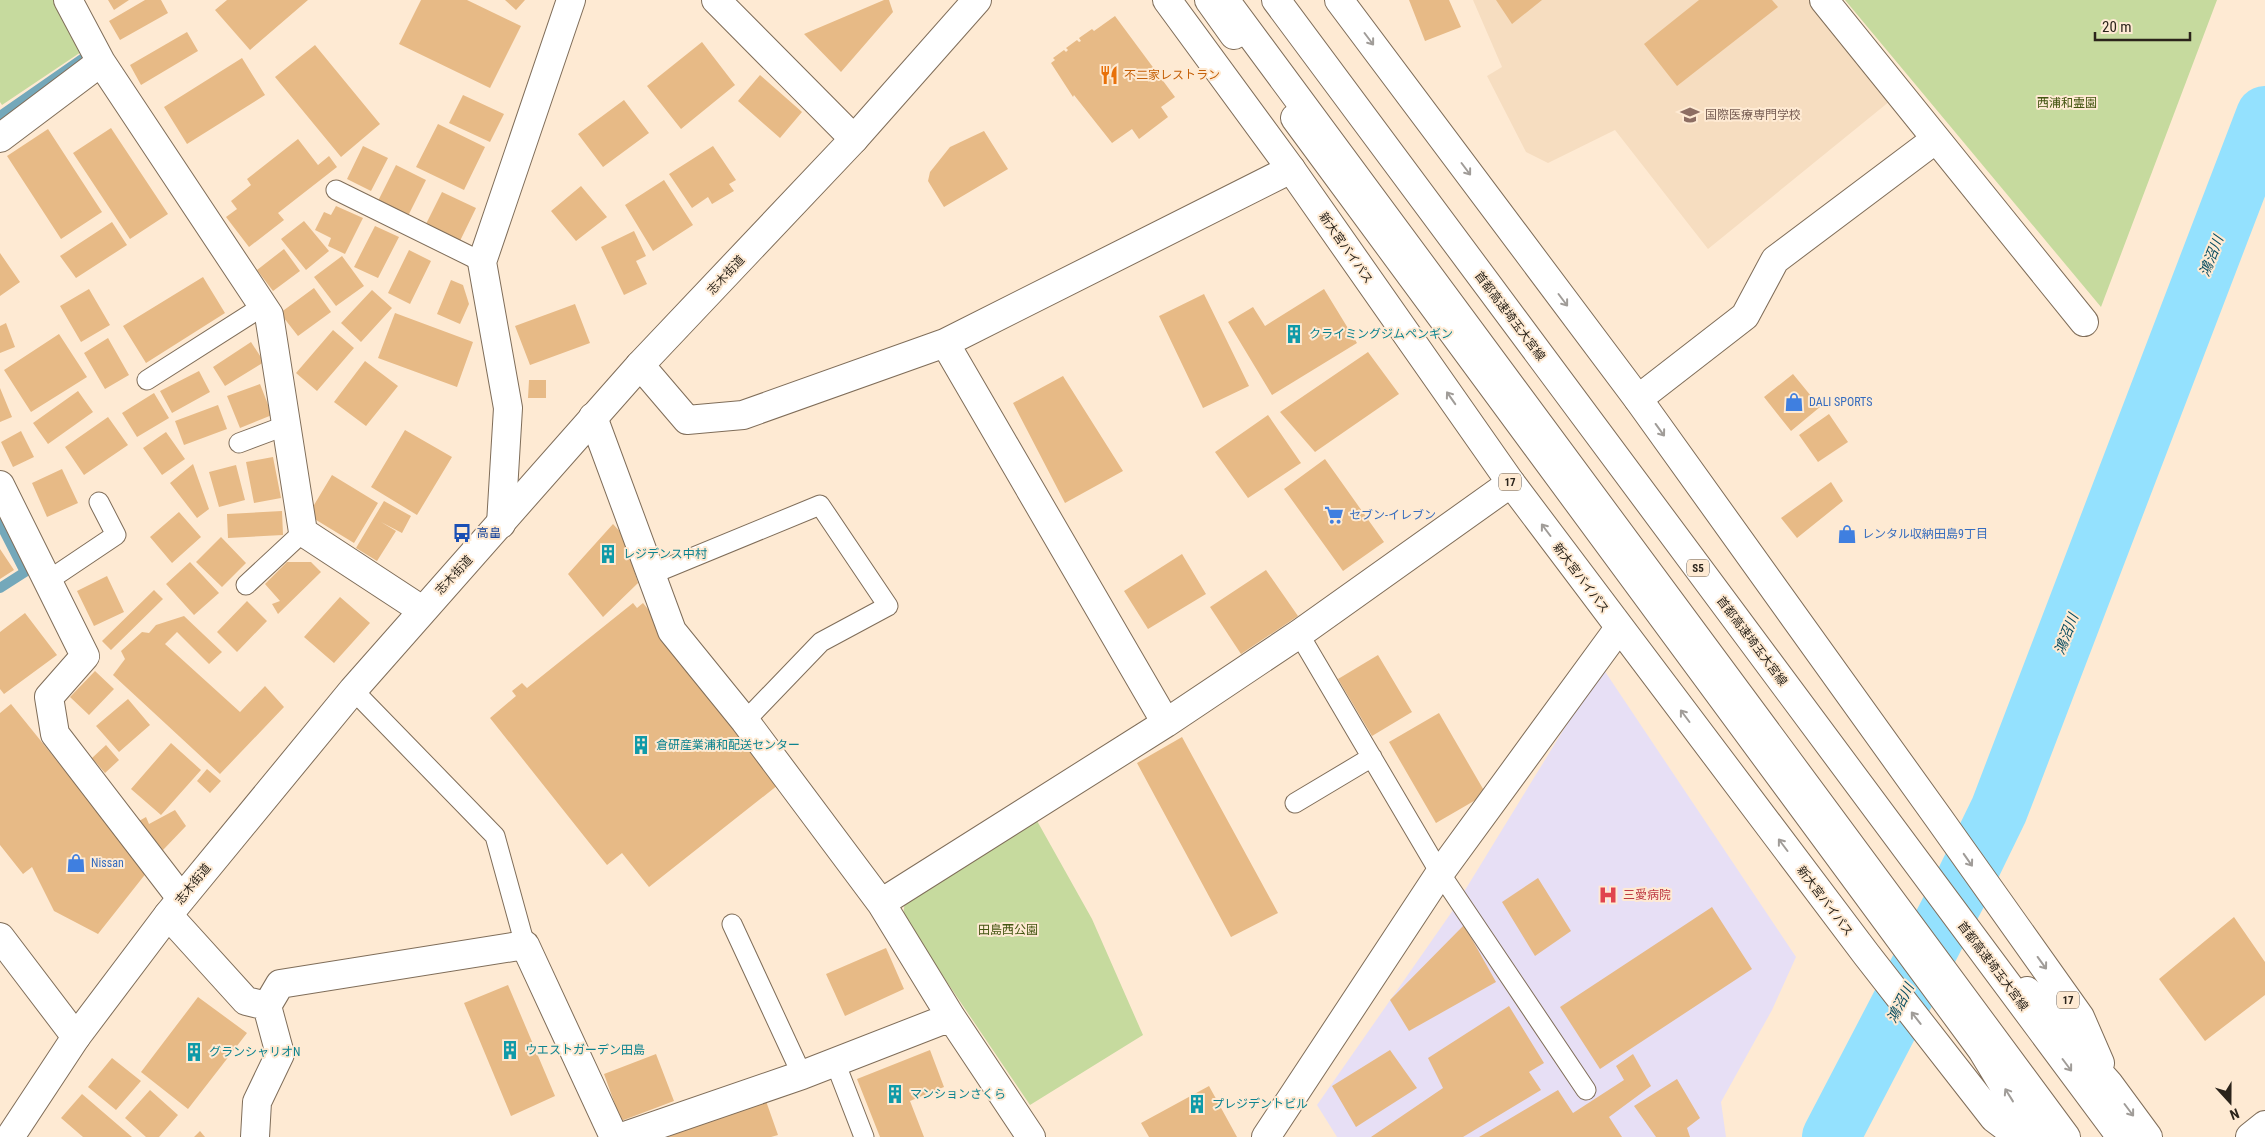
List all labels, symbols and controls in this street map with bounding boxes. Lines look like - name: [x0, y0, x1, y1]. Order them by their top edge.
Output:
- scale bar: [2095, 10, 2190, 42]
- text: 20 m: [2102, 18, 2132, 36]
- one-way arrow: [1363, 32, 1374, 45]
- restaurant icon: 不二家レストラン: [1098, 64, 1120, 86]
- place label: 不二家レストラン: [1124, 68, 1220, 82]
- park label: 西浦和霊園: [2037, 96, 2097, 110]
- school or university icon: 国際医療専門学校: [1679, 104, 1701, 126]
- place label: 国際医療専門学校: [1705, 108, 1801, 122]
- one-way arrow: [1461, 162, 1471, 176]
- street label: 新大宮バイパス: [1316, 210, 1376, 286]
- water label: 鴻沼川: [2196, 232, 2227, 278]
- street label: 志木街道: [705, 253, 747, 297]
- street label: 首都高速埼玉大宮線: [1472, 269, 1548, 363]
- one-way arrow: [1558, 293, 1568, 307]
- building icon: クライミングジムペンギン: [1283, 323, 1305, 345]
- place label: クライミングジムペンギン: [1309, 327, 1453, 341]
- one-way arrow: [1446, 391, 1456, 405]
- shop icon: DALI SPORTS: [1783, 391, 1805, 413]
- place label: DALI SPORTS: [1809, 395, 1872, 409]
- one-way arrow: [1654, 423, 1665, 436]
- road number: 17: [1499, 474, 1521, 491]
- supermarket icon: セブン-イレブン: [1323, 504, 1345, 526]
- place label: セブン-イレブン: [1349, 508, 1436, 522]
- bus stop icon: 高畠: [451, 522, 473, 544]
- shop icon: レンタル収納田島9丁目: [1836, 523, 1858, 545]
- one-way arrow: [1540, 524, 1551, 537]
- place label: 高畠: [477, 526, 501, 540]
- place label: レンタル収納田島9丁目: [1862, 527, 1988, 541]
- street label: 新大宮バイパス: [1550, 540, 1612, 616]
- building icon: レジデンス中村: [597, 543, 619, 565]
- place label: レジデンス中村: [623, 547, 708, 561]
- street label: 志木街道: [433, 553, 475, 597]
- road number: S5: [1687, 560, 1709, 576]
- street label: 首都高速埼玉大宮線: [1714, 594, 1790, 688]
- water label: 鴻沼川: [2051, 610, 2082, 656]
- one-way arrow: [1680, 709, 1690, 723]
- building icon: 倉研産業浦和配送センター: [630, 734, 652, 756]
- place label: 倉研産業浦和配送センター: [656, 738, 800, 752]
- one-way arrow: [1778, 839, 1789, 852]
- shop icon: Nissan: [65, 852, 87, 874]
- one-way arrow: [1963, 853, 1973, 867]
- place label: Nissan: [91, 856, 124, 870]
- street label: 志木街道: [172, 861, 214, 907]
- street label: 新大宮バイパス: [1794, 863, 1856, 939]
- hospital icon: 三愛病院: [1597, 884, 1619, 906]
- place label: 三愛病院: [1623, 888, 1671, 902]
- street label: 首都高速埼玉大宮線: [1955, 919, 2031, 1013]
- park label: 田島西公園: [978, 923, 1038, 937]
- one-way arrow: [2037, 956, 2047, 970]
- water label: 鴻沼川: [1883, 979, 1918, 1025]
- road number: 17: [2057, 992, 2079, 1008]
- one-way arrow: [1911, 1011, 1921, 1025]
- building icon: ウエストガーデン田島: [499, 1039, 521, 1061]
- building icon: グランシャリオN: [183, 1041, 205, 1063]
- place label: ウエストガーデン田島: [525, 1043, 645, 1057]
- place label: グランシャリオN: [209, 1045, 300, 1059]
- one-way arrow: [2062, 1058, 2072, 1072]
- north arrow: [2205, 1077, 2255, 1127]
- building icon: マンションさくら: [884, 1083, 906, 1105]
- place label: マンションさくら: [910, 1087, 1006, 1101]
- one-way arrow: [2004, 1089, 2014, 1103]
- building icon: プレジデントビル: [1186, 1093, 1208, 1115]
- place label: プレジデントビル: [1212, 1097, 1308, 1111]
- one-way arrow: [2123, 1103, 2134, 1116]
- text: N: [2228, 1105, 2242, 1123]

